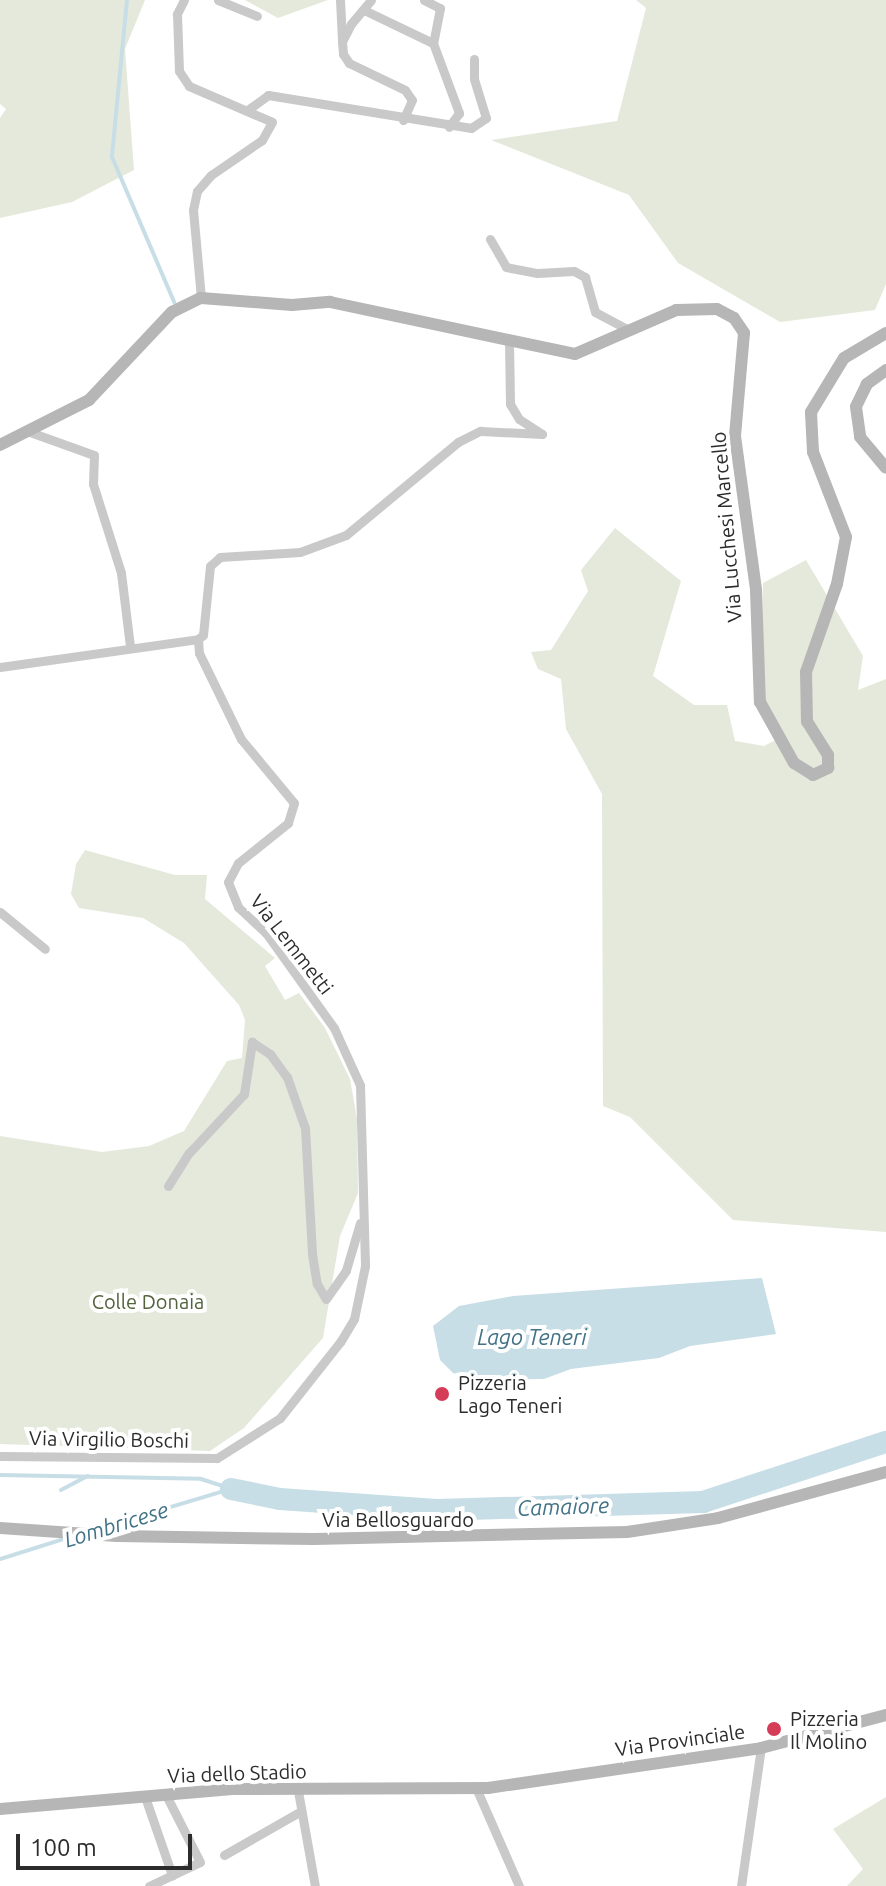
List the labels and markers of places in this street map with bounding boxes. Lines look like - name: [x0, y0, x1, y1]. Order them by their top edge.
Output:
- place label: Pizzeria Lago Teneri: [458, 1370, 562, 1417]
- marker: Pizzeria Lago Teneri: [433, 1385, 451, 1403]
- place label: Pizzeria Il Molino: [790, 1706, 867, 1753]
- marker: Pizzeria Il Molino: [765, 1720, 783, 1738]

